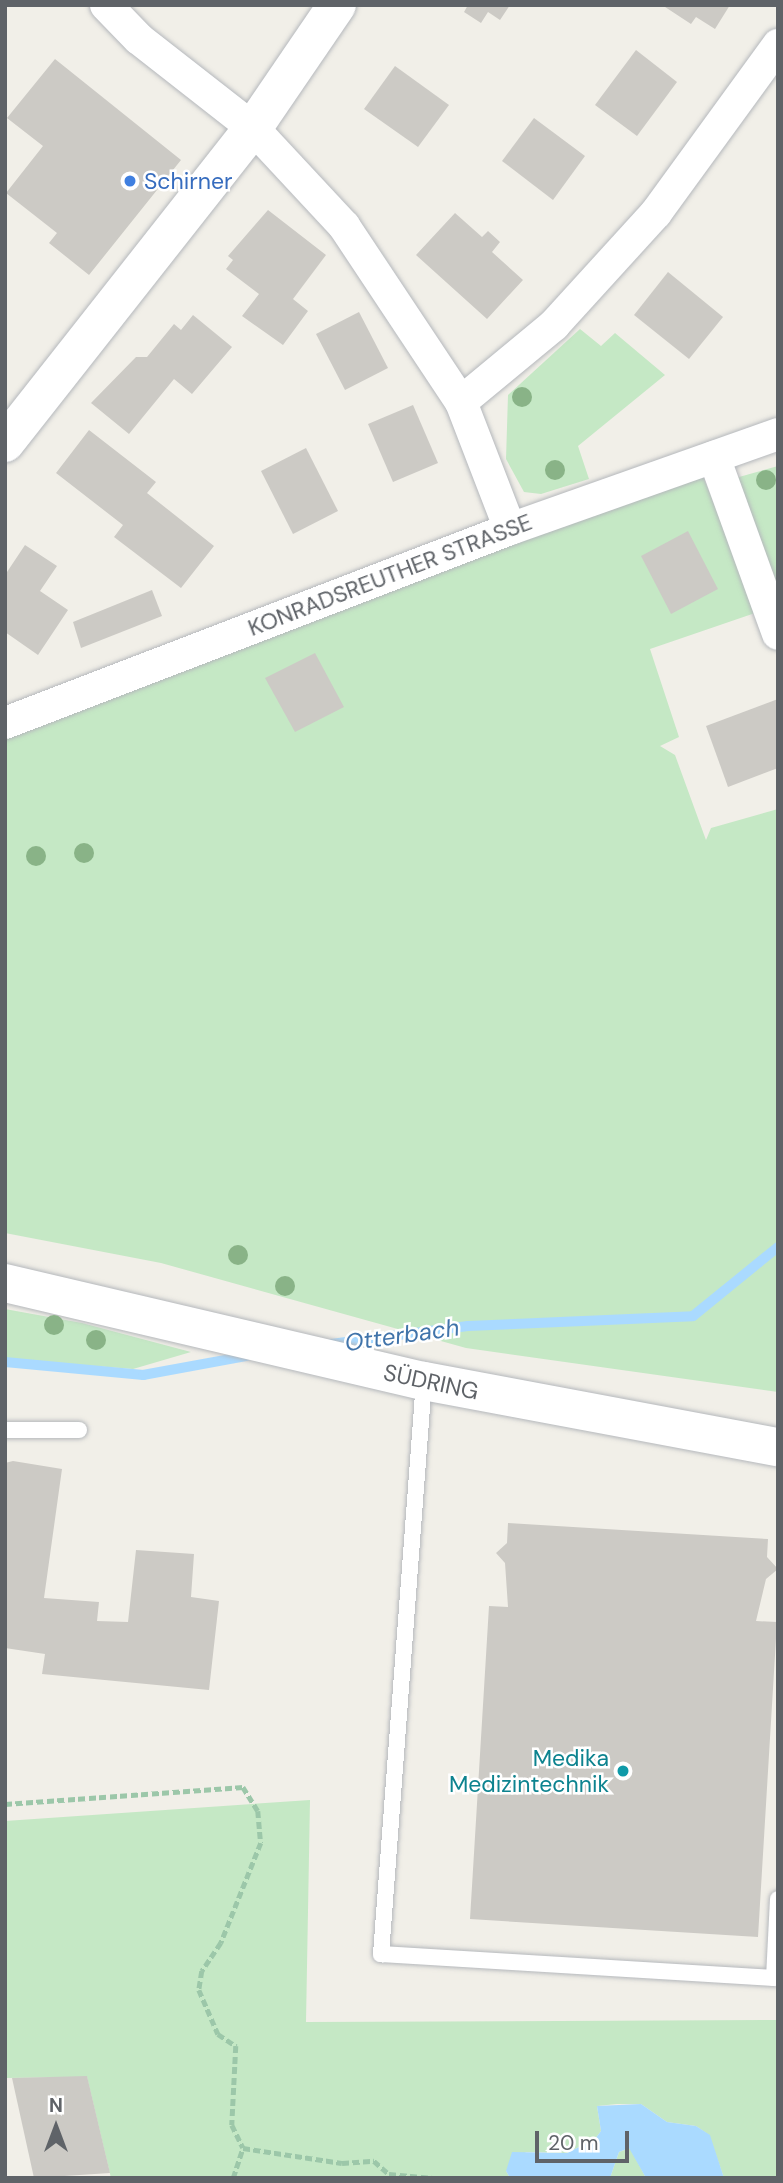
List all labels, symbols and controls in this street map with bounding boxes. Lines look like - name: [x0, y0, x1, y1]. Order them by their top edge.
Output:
- place label: Schirner: [144, 167, 233, 195]
- marker: Schirner: [122, 173, 138, 189]
- street label: KONRADSREUTHER STRASSE: [244, 508, 536, 642]
- water label: Otterbach: [343, 1313, 461, 1357]
- street label: SÜDRING: [381, 1358, 481, 1406]
- place label: Medika Medizintechnik: [449, 1744, 609, 1798]
- marker: Medika Medizintechnik: [615, 1763, 631, 1779]
- north arrow: [21, 2092, 91, 2162]
- text: N: [49, 2093, 63, 2118]
- scale bar: [538, 2116, 632, 2160]
- text: 20 m: [548, 2129, 599, 2157]

